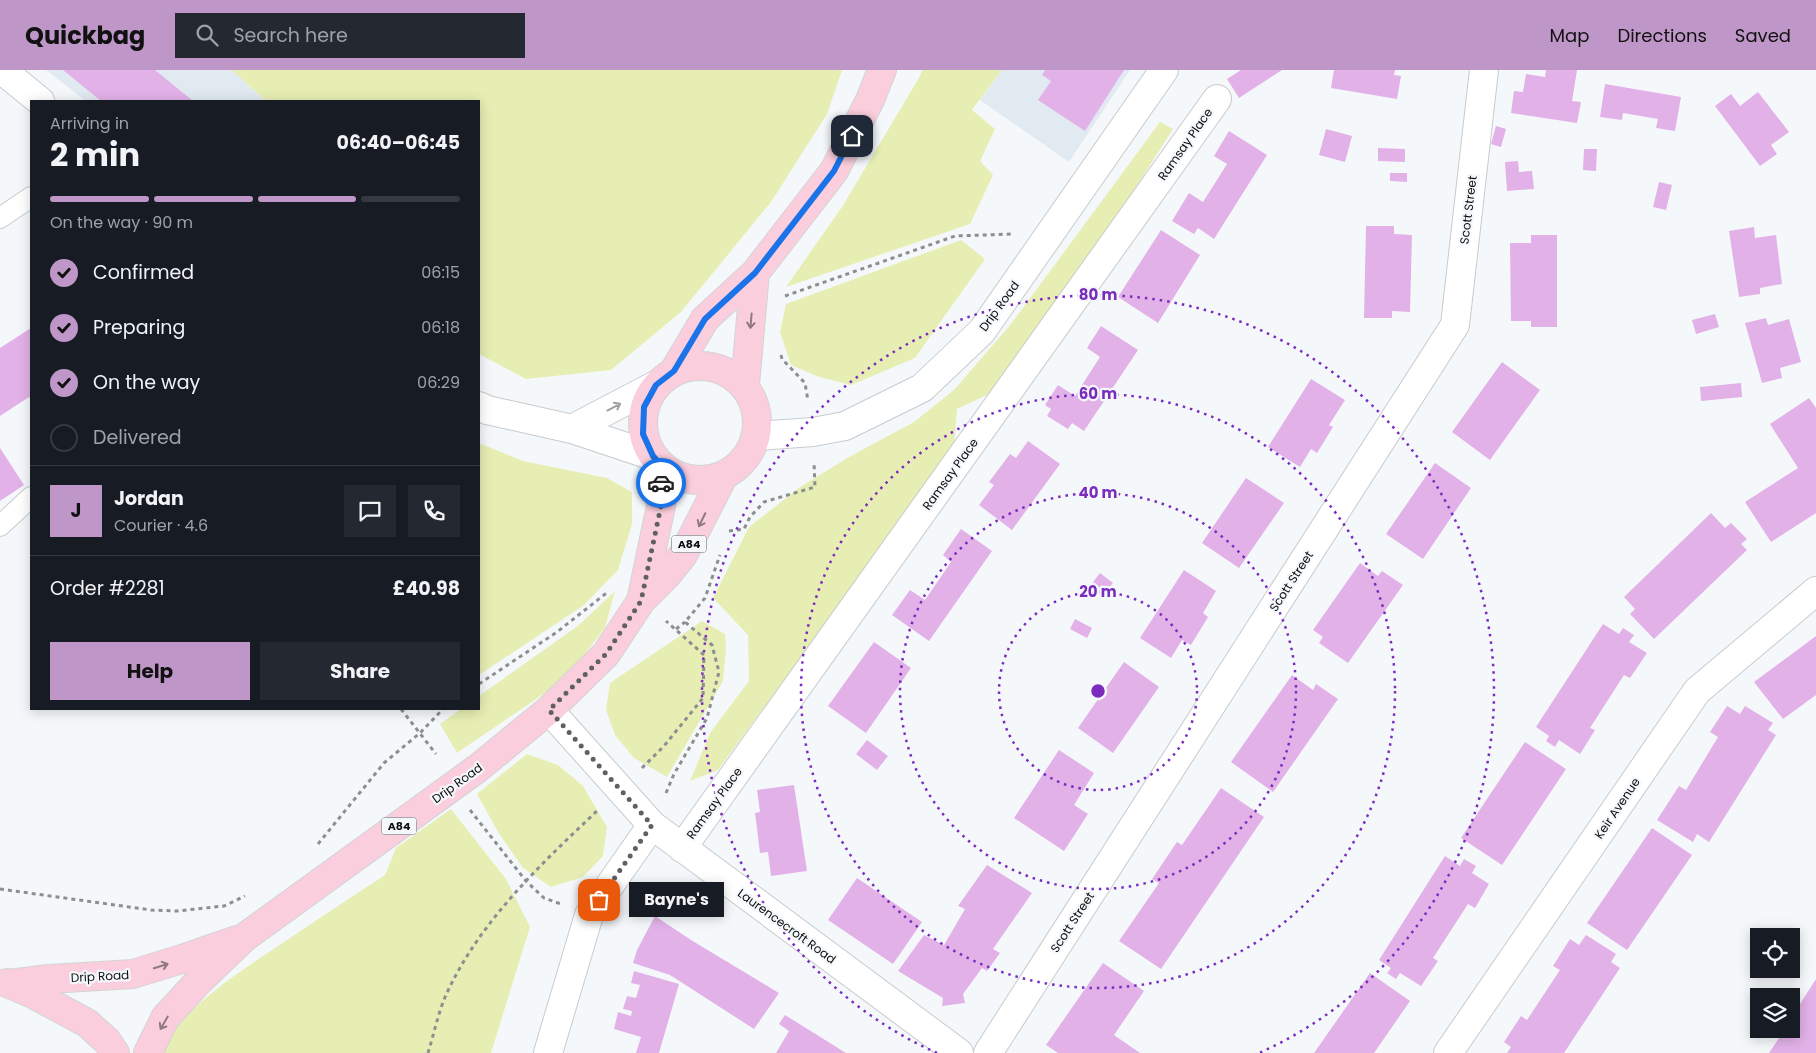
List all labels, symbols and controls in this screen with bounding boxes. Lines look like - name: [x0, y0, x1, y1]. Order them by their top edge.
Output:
- search box: [175, 13, 525, 58]
- text: Quickbag: [25, 19, 145, 52]
- icon: search: [193, 21, 221, 49]
- text: Search here: [233, 22, 348, 49]
- text: Map: [1550, 23, 1589, 48]
- text: Directions: [1617, 23, 1707, 48]
- text: Saved: [1735, 23, 1791, 48]
- street label: Ramsay Place: [1154, 104, 1216, 184]
- text: Arriving in: [50, 112, 129, 135]
- pin: [831, 115, 873, 157]
- icon: home: [838, 122, 866, 150]
- text: 06:40–06:45: [337, 129, 460, 156]
- text: 2 min: [50, 132, 140, 177]
- street label: Scott Street: [1455, 175, 1481, 245]
- text: On the way · 90 m: [50, 211, 193, 234]
- icon: check: [50, 259, 78, 287]
- text: Confirmed: [93, 259, 194, 286]
- text: 06:15: [421, 261, 460, 284]
- street label: Drip Road: [975, 277, 1023, 335]
- text: 80 m: [1079, 284, 1117, 305]
- one-way arrow: [746, 313, 756, 329]
- icon: check: [50, 314, 78, 342]
- text: Preparing: [93, 314, 185, 341]
- text: 06:18: [421, 316, 460, 339]
- icon: check: [50, 369, 78, 397]
- text: On the way: [93, 369, 200, 396]
- text: 06:29: [417, 371, 460, 394]
- text: 60 m: [1079, 383, 1117, 404]
- one-way arrow: [606, 402, 621, 411]
- text: Delivered: [93, 424, 182, 451]
- street label: Ramsay Place: [918, 435, 982, 513]
- courier: [636, 458, 686, 508]
- icon: car: [647, 469, 675, 497]
- text: 40 m: [1078, 482, 1118, 503]
- text: Jordan: [114, 485, 184, 512]
- button: chat: [344, 485, 396, 537]
- button: phone: [408, 485, 460, 537]
- text: J: [71, 497, 81, 524]
- one-way arrow: [696, 513, 706, 528]
- text: Courier · 4.6: [114, 514, 208, 537]
- road number: A84: [672, 536, 706, 552]
- street label: Scott Street: [1265, 547, 1317, 615]
- text: Order #2281: [50, 575, 165, 602]
- text: £40.98: [393, 575, 460, 602]
- text: 20 m: [1079, 581, 1117, 602]
- button: Help: [50, 642, 250, 700]
- button: Share: [260, 642, 460, 700]
- centre of rings: [1089, 682, 1107, 700]
- street label: Drip Road: [428, 759, 486, 807]
- street label: Ramsay Place: [682, 764, 746, 842]
- street label: Keir Avenue: [1590, 774, 1644, 842]
- road number: A84: [382, 818, 416, 834]
- pin: [578, 879, 620, 921]
- callout: Bayne's: [629, 882, 724, 918]
- street label: Laurencecroft Road: [734, 885, 840, 967]
- icon: bag: [585, 886, 613, 914]
- text: Bayne's: [644, 888, 709, 911]
- street label: Scott Street: [1046, 888, 1098, 956]
- map controls: [1750, 928, 1800, 1038]
- button: locate: [1750, 928, 1800, 978]
- one-way arrow: [152, 960, 168, 970]
- street label: Drip Road: [70, 966, 130, 986]
- button: layers: [1750, 988, 1800, 1038]
- one-way arrow: [158, 1015, 168, 1029]

